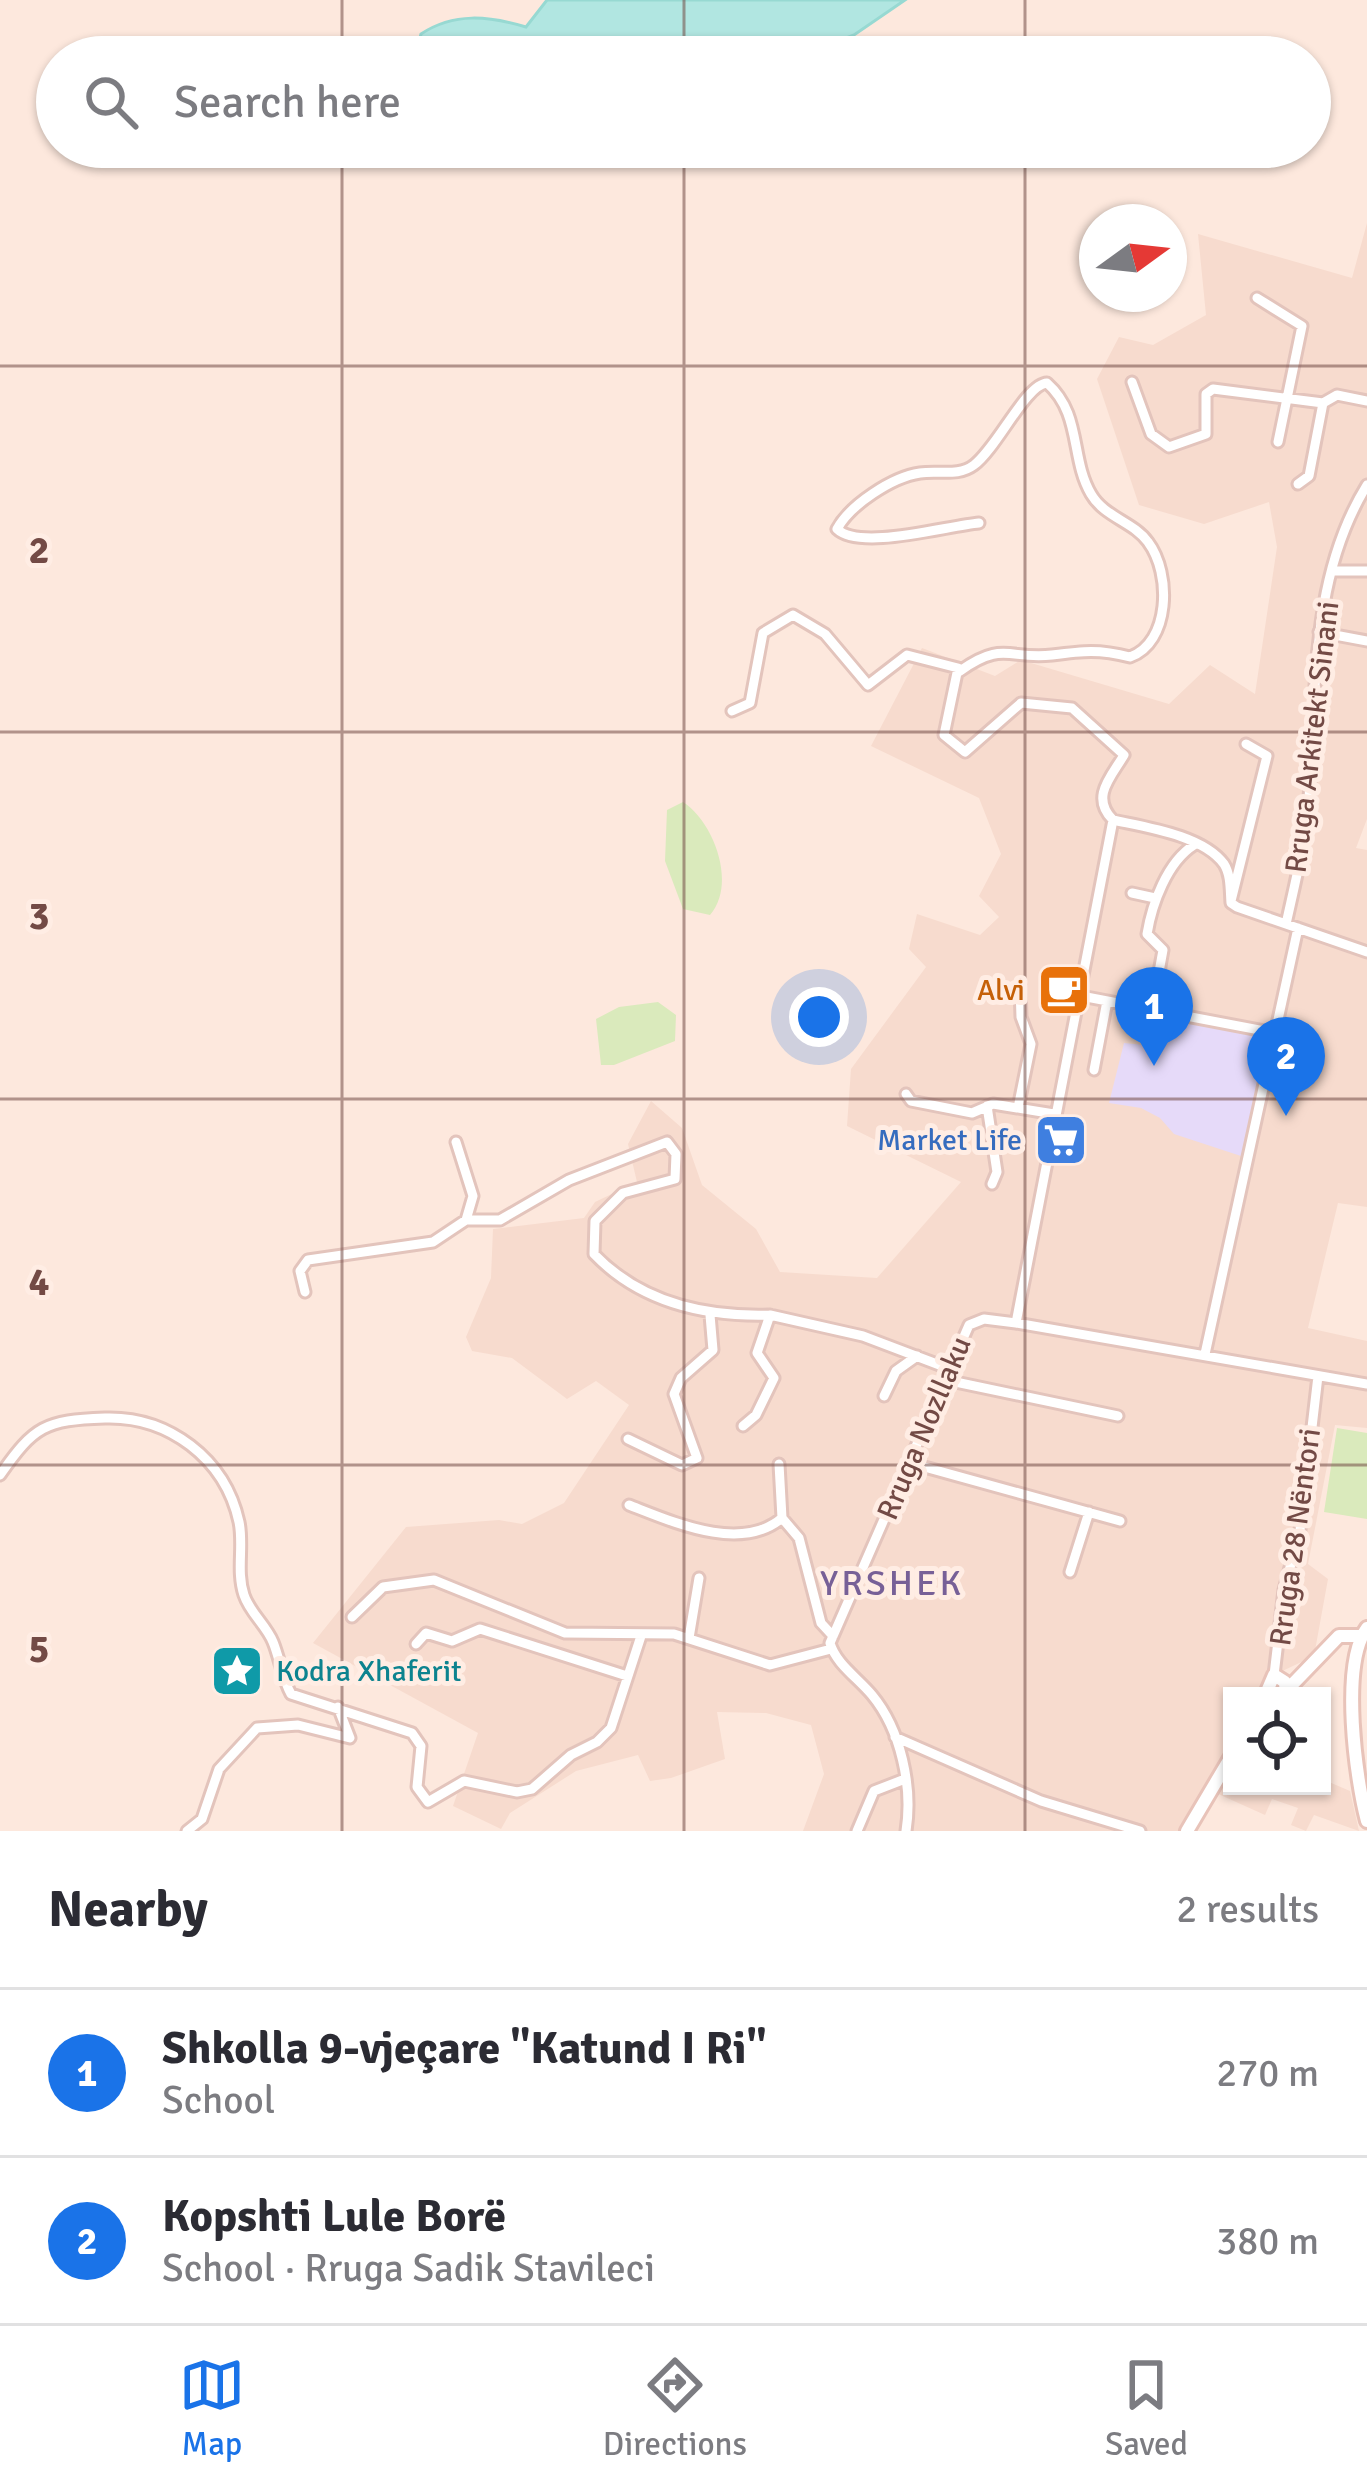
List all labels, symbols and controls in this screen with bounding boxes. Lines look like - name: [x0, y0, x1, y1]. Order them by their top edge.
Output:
- search box: [36, 36, 1331, 168]
- icon: search: [78, 69, 144, 135]
- text: Search here: [174, 75, 401, 130]
- north arrow: [1079, 204, 1187, 312]
- text: 2: [28, 526, 50, 574]
- street label: Rruga Arkitekt Sinani: [1277, 599, 1348, 875]
- text: 3: [28, 892, 50, 940]
- cafe icon: Alvi: [1036, 962, 1092, 1018]
- pin: 1: [1115, 967, 1193, 1066]
- place label: Alvi: [977, 972, 1025, 1009]
- your location: [789, 987, 849, 1047]
- pin: 2: [1247, 1017, 1325, 1116]
- supermarket icon: Market Life: [1033, 1112, 1089, 1168]
- place label: Market Life: [877, 1122, 1022, 1159]
- text: 4: [28, 1258, 50, 1306]
- street label: Rruga Nozllaku: [869, 1331, 980, 1525]
- street label: Rruga 28 Nëntori: [1262, 1426, 1329, 1648]
- district label: YRSHEK: [820, 1561, 964, 1606]
- text: 5: [28, 1625, 50, 1673]
- place icon: Kodra Xhaferit: [209, 1643, 265, 1699]
- place label: Kodra Xhaferit: [276, 1653, 462, 1690]
- map controls: [1223, 1687, 1331, 1795]
- button: locate: [1223, 1687, 1331, 1795]
- text: Nearby: [48, 1878, 208, 1941]
- text: 2 results: [1176, 1885, 1319, 1933]
- text: Shkolla 9-vjeçare "Katund I Ri": [162, 2021, 767, 2076]
- text: 1: [76, 2049, 98, 2097]
- text: 270 m: [1216, 2049, 1319, 2097]
- text: School: [162, 2076, 275, 2124]
- text: Kopshti Lule Borë: [162, 2189, 506, 2244]
- text: 2: [76, 2217, 98, 2265]
- text: 380 m: [1216, 2217, 1319, 2265]
- text: School · Rruga Sadik Stavileci: [162, 2244, 655, 2292]
- tab: Map: [179, 2352, 245, 2465]
- tab: Directions: [603, 2352, 747, 2465]
- tab: Saved: [1105, 2352, 1188, 2465]

